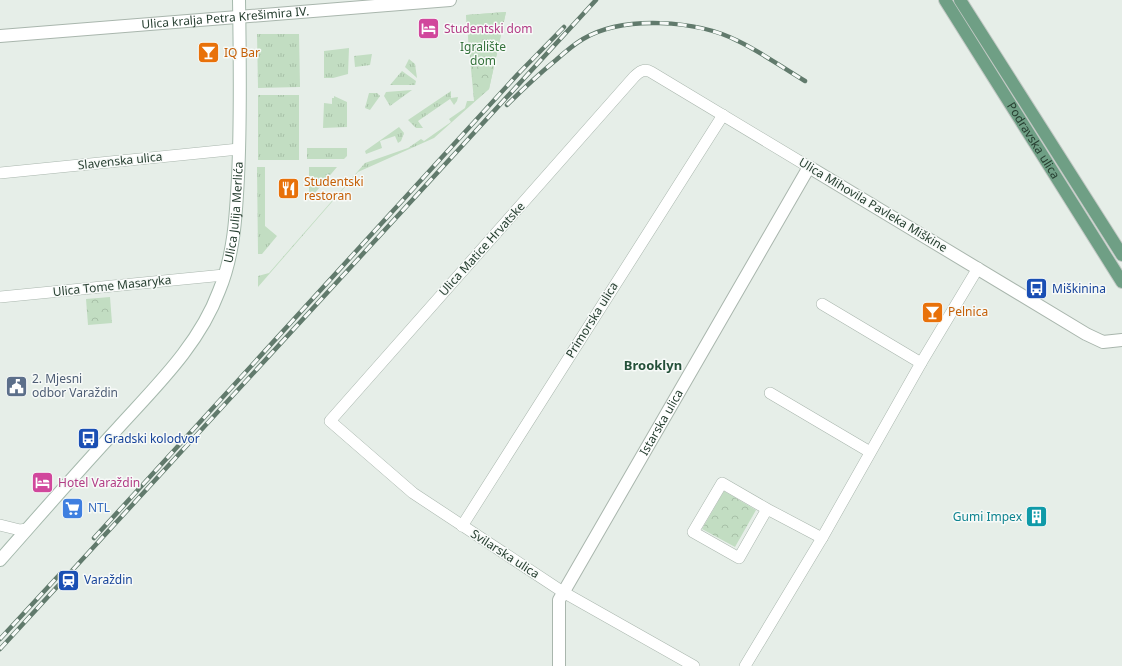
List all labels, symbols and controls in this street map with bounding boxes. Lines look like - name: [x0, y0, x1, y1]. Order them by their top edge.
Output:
- street label: Ulica kralja Petra Krešimira IV.: [141, 2, 310, 33]
- hotel icon: Studentski dom: [415, 16, 441, 42]
- place label: Studentski dom: [444, 20, 532, 37]
- park label: Igralište dom: [460, 38, 506, 69]
- bar icon: IQ Bar: [196, 40, 222, 66]
- place label: IQ Bar: [224, 44, 260, 61]
- street label: Podravska ulica: [1003, 99, 1064, 182]
- street label: Slavenska ulica: [77, 148, 163, 173]
- street label: Ulica Mihovila Pavleka Miškine: [796, 153, 951, 256]
- street label: Ulica Julija Merlića: [219, 161, 247, 265]
- place label: Studentski restoran: [304, 173, 364, 204]
- restaurant icon: Studentski restoran: [276, 176, 302, 202]
- street label: Ulica Matice Hrvatske: [435, 198, 529, 299]
- street label: Ulica Tome Masaryka: [52, 271, 172, 300]
- bus stop icon: Miškinina: [1023, 276, 1049, 302]
- street label: Primorska ulica: [561, 278, 622, 361]
- place label: Miškinina: [1052, 280, 1106, 297]
- bar icon: Pelnica: [919, 299, 945, 325]
- place label: Pelnica: [948, 303, 988, 320]
- district label: Brooklyn: [624, 356, 682, 374]
- place label: 2. Mjesni odbor Varaždin: [32, 370, 118, 401]
- public building icon: 2. Mjesni odbor Varaždin: [3, 373, 29, 399]
- street label: Istarska ulica: [635, 386, 687, 459]
- bus stop icon: Gradski kolodvor: [75, 426, 101, 452]
- place label: Gradski kolodvor: [104, 430, 200, 447]
- hotel icon: Hotel Varaždin: [30, 470, 56, 496]
- place label: Hotel Varaždin: [58, 474, 140, 491]
- supermarket icon: NTL: [59, 495, 85, 521]
- place label: NTL: [88, 499, 110, 516]
- building icon: Gumi Impex: [1024, 504, 1050, 530]
- place label: Gumi Impex: [953, 508, 1023, 525]
- street label: Svilarska ulica: [468, 525, 543, 582]
- station icon: Varaždin: [55, 567, 81, 593]
- place label: Varaždin: [84, 571, 133, 588]

